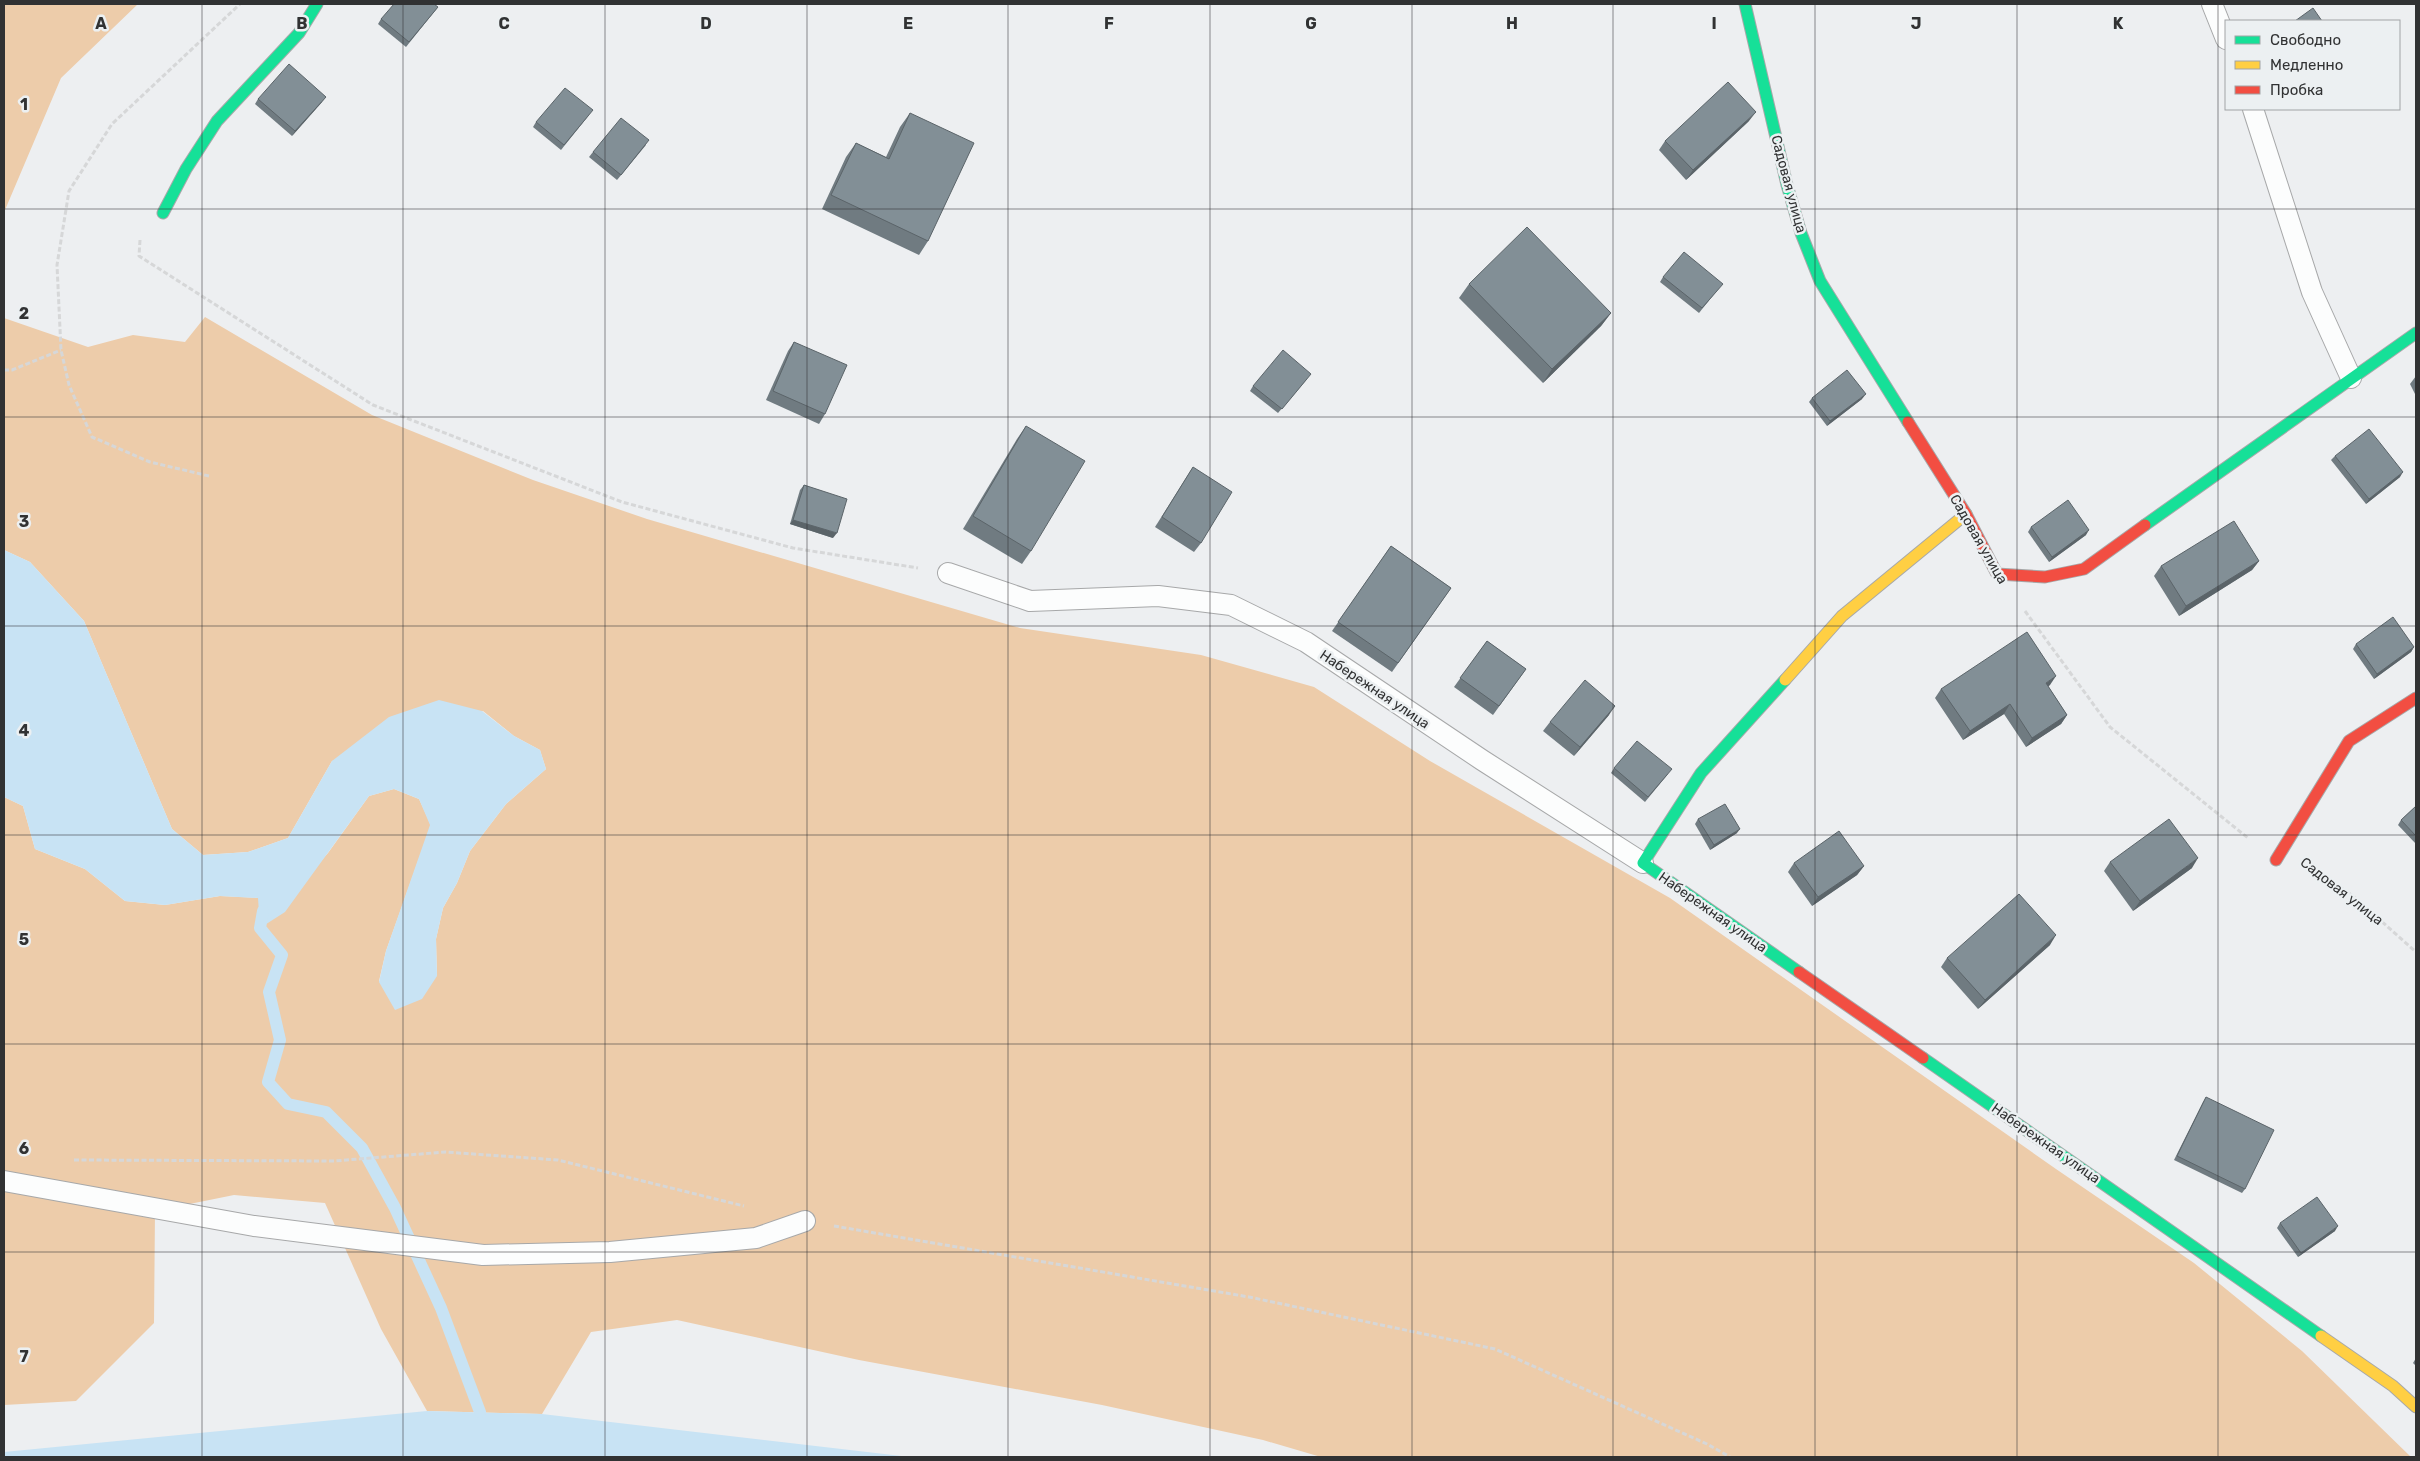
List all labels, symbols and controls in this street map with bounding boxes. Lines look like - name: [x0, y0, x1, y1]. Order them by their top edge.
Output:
- text: A: [95, 14, 107, 33]
- text: B: [296, 14, 308, 33]
- text: C: [498, 14, 510, 33]
- text: D: [700, 14, 712, 33]
- text: E: [903, 14, 913, 33]
- text: F: [1104, 14, 1114, 33]
- text: G: [1305, 14, 1317, 33]
- text: H: [1506, 14, 1518, 33]
- text: I: [1711, 14, 1717, 33]
- text: J: [1911, 14, 1921, 33]
- text: K: [2113, 14, 2124, 33]
- legend: [2225, 20, 2400, 110]
- text: Свободно: [2270, 31, 2341, 49]
- text: Медленно: [2270, 56, 2343, 74]
- text: Пробка: [2270, 81, 2323, 99]
- text: 1: [20, 95, 28, 114]
- street label: Садовая улица: [1767, 133, 1810, 235]
- text: 2: [19, 304, 29, 323]
- street label: Садовая улица: [1946, 492, 2011, 587]
- text: 3: [19, 512, 29, 531]
- street label: Набережная улица: [1317, 646, 1433, 732]
- text: 4: [19, 721, 30, 740]
- street label: Садовая улица: [2297, 854, 2386, 929]
- street label: Набережная улица: [1655, 869, 1770, 956]
- text: 5: [19, 930, 29, 949]
- street label: Набережная улица: [1988, 1100, 2103, 1187]
- text: 6: [19, 1139, 29, 1158]
- text: 7: [19, 1347, 29, 1366]

